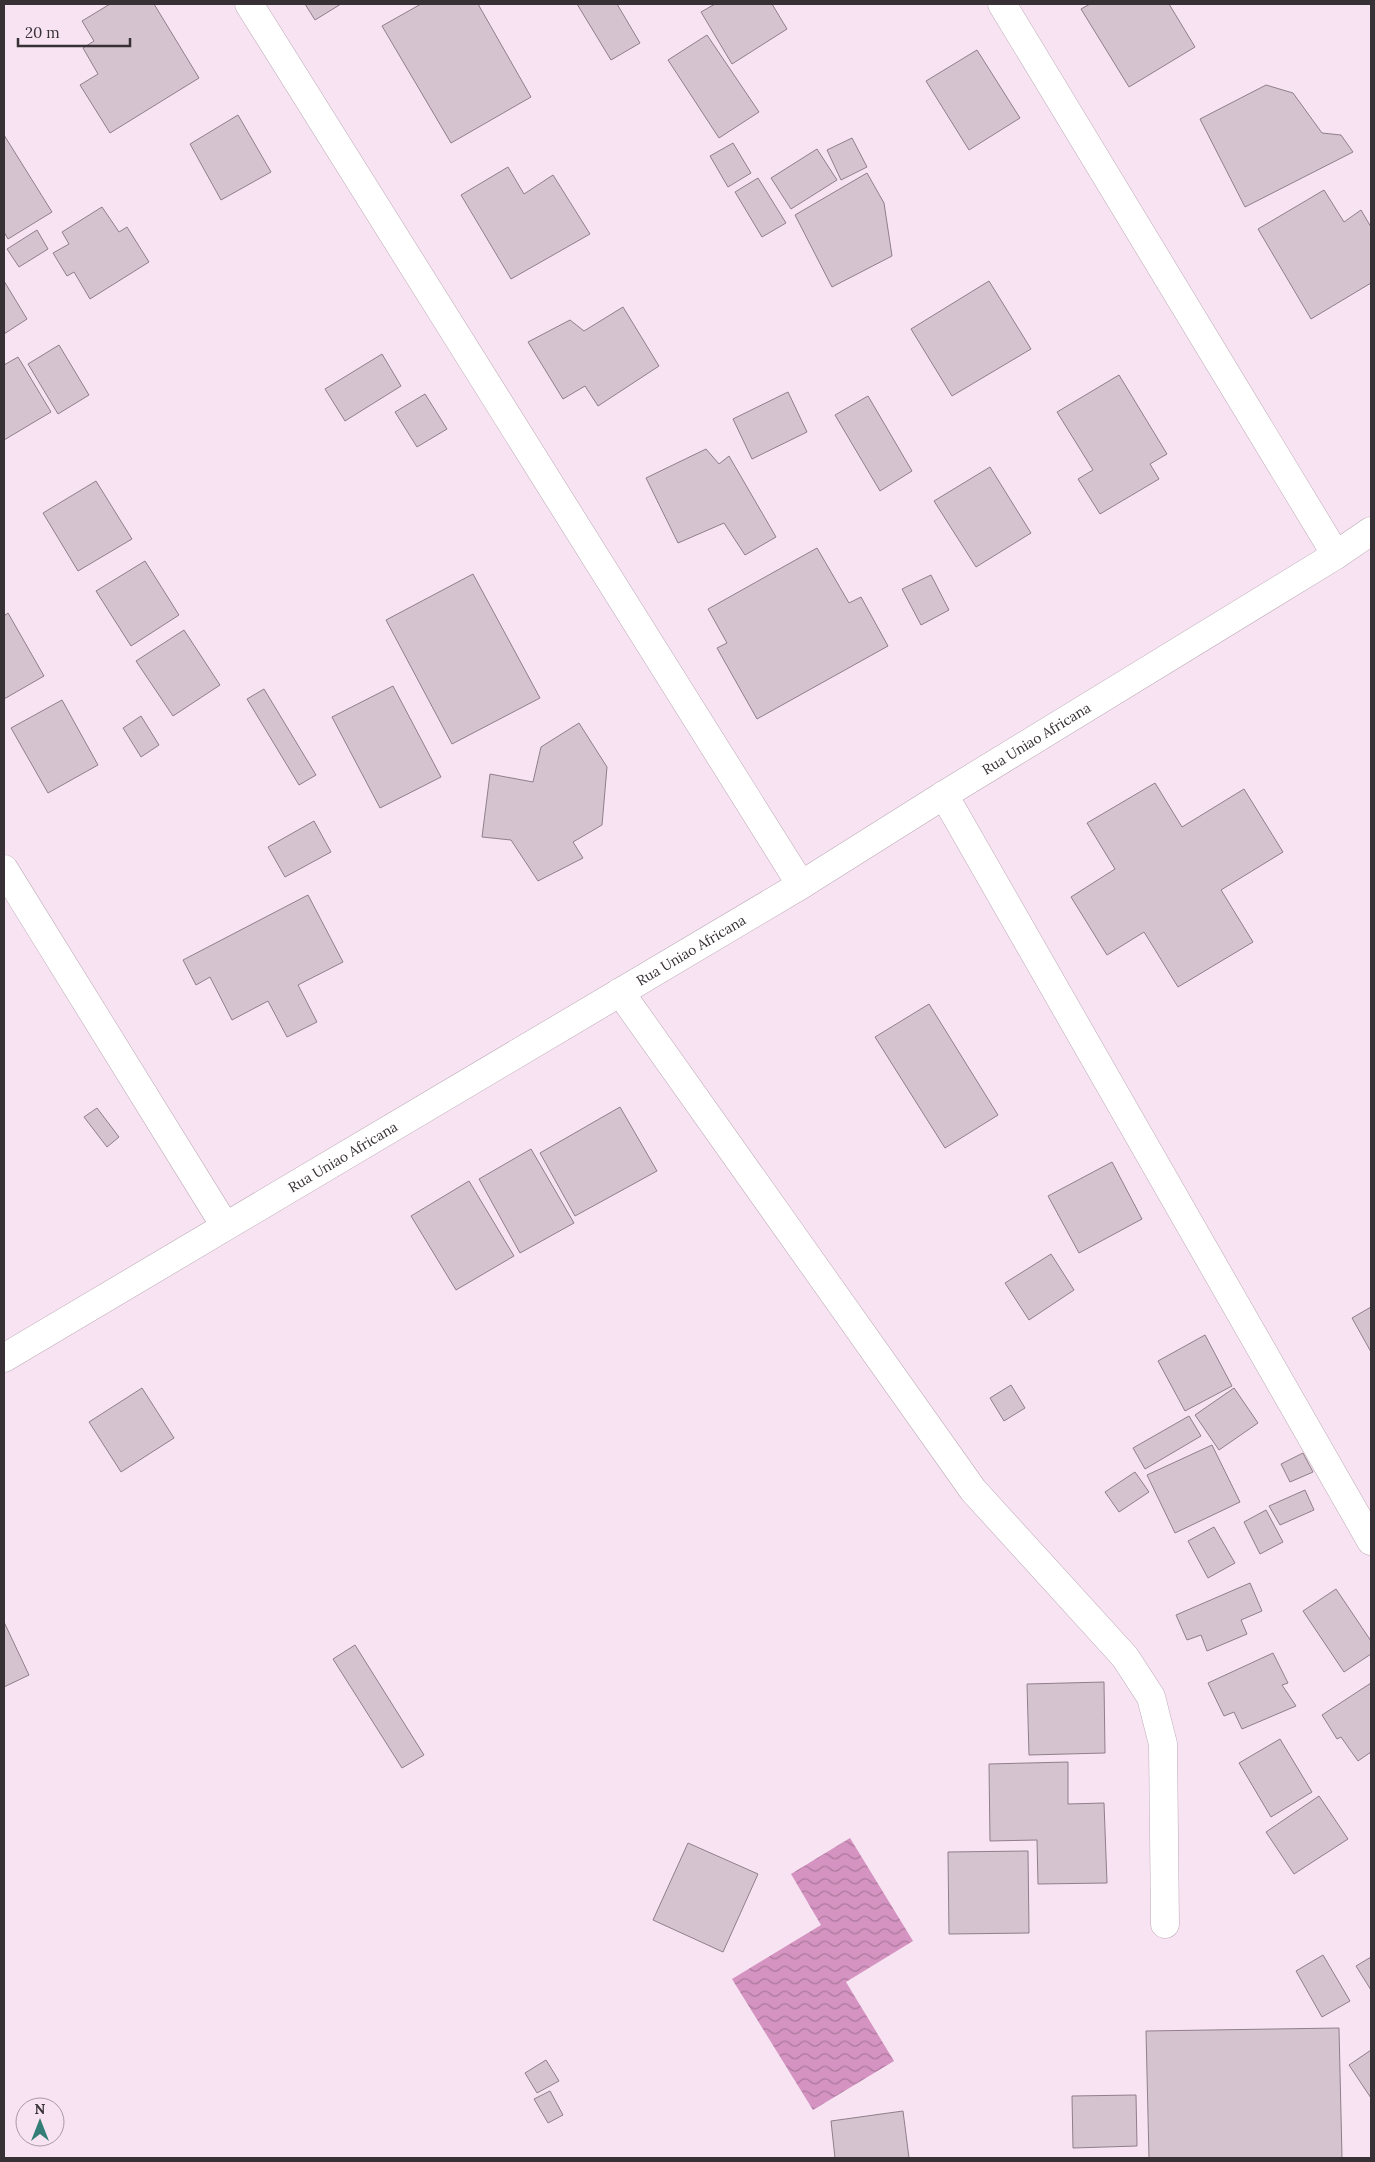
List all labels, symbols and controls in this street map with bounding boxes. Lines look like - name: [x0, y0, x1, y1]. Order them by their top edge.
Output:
- scale bar: [18, 15, 130, 47]
- text: 20 m: [25, 23, 60, 42]
- street label: Rua Uniao Africana: [979, 698, 1094, 779]
- street label: Rua Uniao Africana: [633, 911, 749, 990]
- street label: Rua Uniao Africana: [285, 1118, 401, 1196]
- north arrow: [15, 2097, 65, 2147]
- text: N: [35, 2100, 46, 2118]

